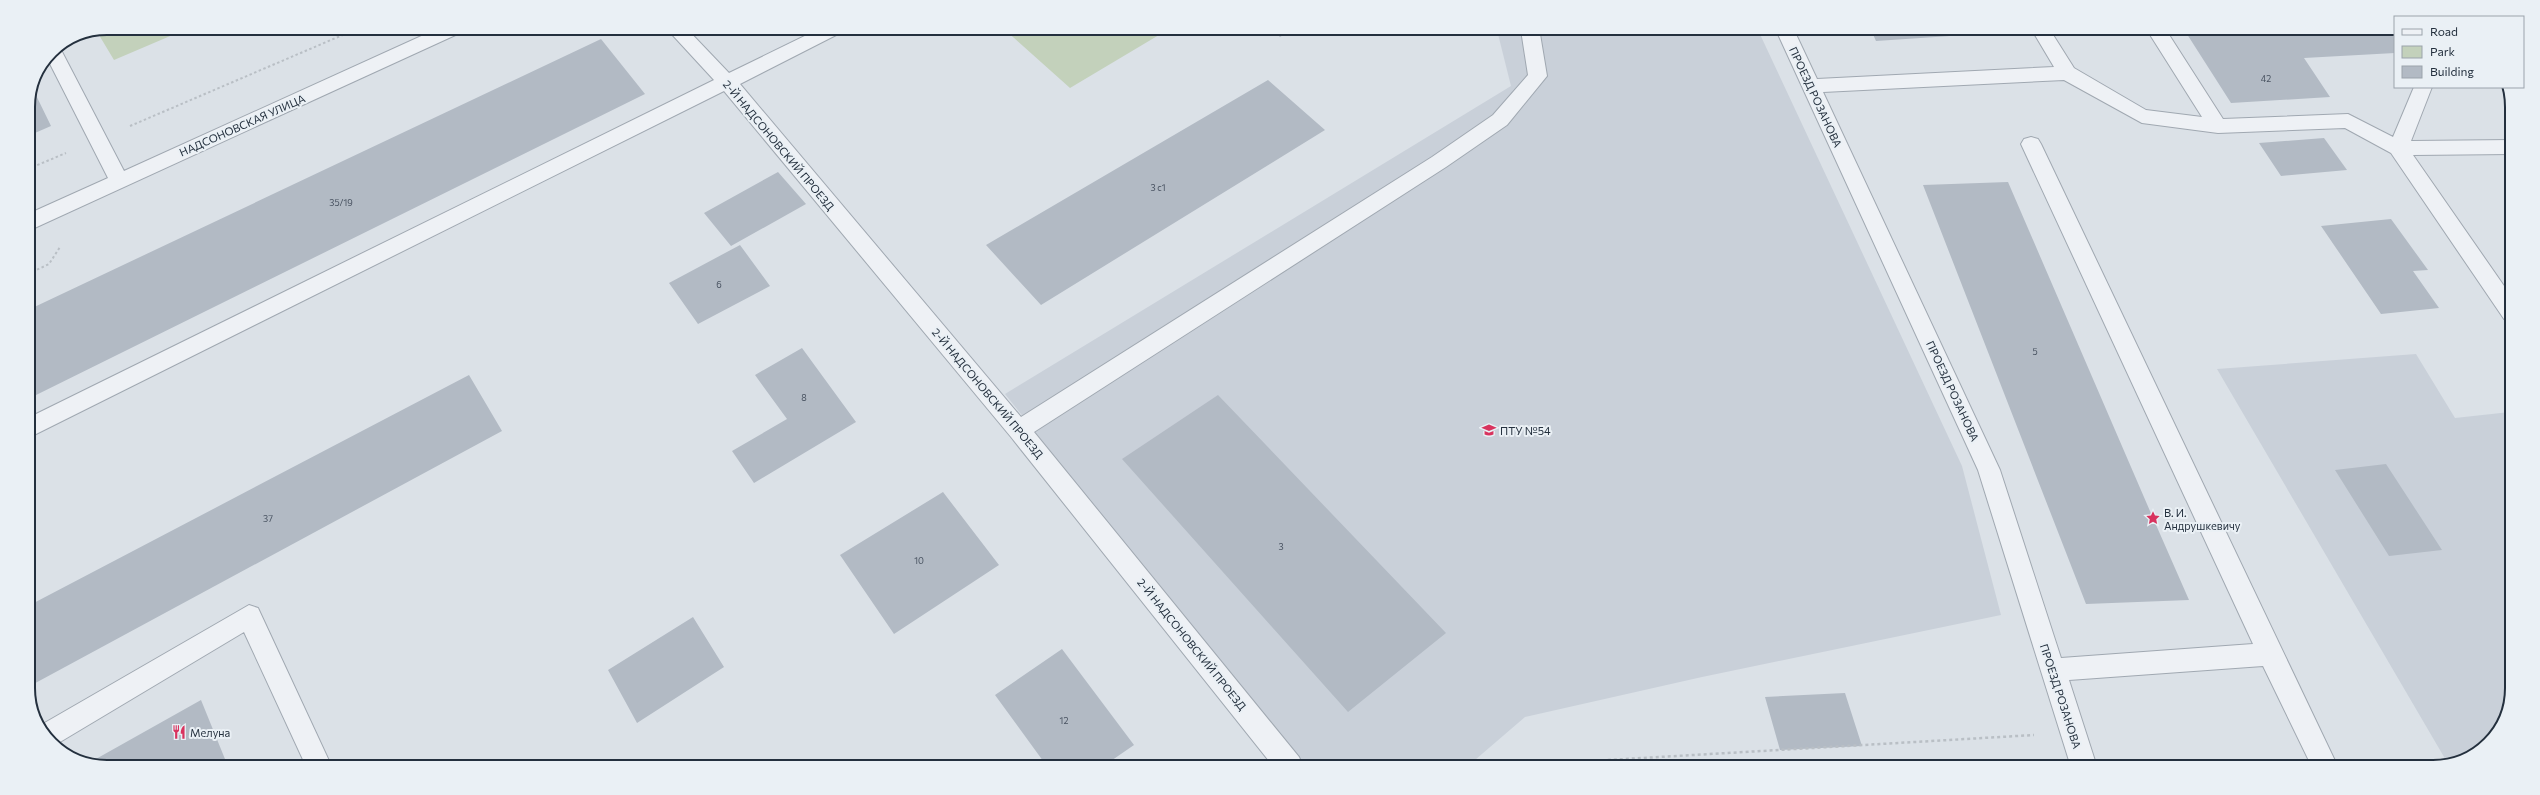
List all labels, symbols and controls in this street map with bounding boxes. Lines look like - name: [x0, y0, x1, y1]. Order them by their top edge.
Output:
- legend: [2394, 16, 2524, 88]
- text: Road: [2430, 24, 2458, 38]
- text: Park: [2430, 44, 2456, 58]
- street label: ПРОЕЗД РОЗАНОВА: [1787, 45, 1845, 150]
- text: Building: [2430, 64, 2474, 78]
- house number: 42: [2261, 73, 2271, 84]
- street label: 2-Й НАДСОНОВСКИЙ ПРОЕЗД: [721, 77, 838, 213]
- street label: НАДСОНОВСКАЯ УЛИЦА: [177, 91, 307, 159]
- house number: 3 с1: [1150, 182, 1166, 193]
- house number: 35/19: [329, 197, 353, 208]
- house number: 6: [716, 279, 722, 290]
- street label: 2-Й НАДСОНОВСКИЙ ПРОЕЗД: [930, 325, 1047, 461]
- street label: ПРОЕЗД РОЗАНОВА: [1924, 339, 1982, 444]
- house number: 5: [2032, 346, 2038, 357]
- house number: 8: [801, 392, 807, 403]
- school or university icon: ПТУ №54: [1481, 422, 1497, 438]
- place label: ПТУ №54: [1500, 424, 1551, 437]
- place label: В. И. Андрушкевичу: [2164, 506, 2241, 532]
- place icon: В. И. Андрушкевичу: [2145, 510, 2161, 526]
- house number: 37: [263, 513, 273, 524]
- house number: 3: [1278, 541, 1284, 552]
- house number: 10: [914, 555, 924, 566]
- street label: 2-Й НАДСОНОВСКИЙ ПРОЕЗД: [1135, 575, 1250, 713]
- street label: ПРОЕЗД РОЗАНОВА: [2038, 642, 2084, 750]
- house number: 12: [1060, 715, 1068, 726]
- restaurant icon: Мелуна: [171, 724, 187, 740]
- place label: Мелуна: [190, 726, 230, 739]

